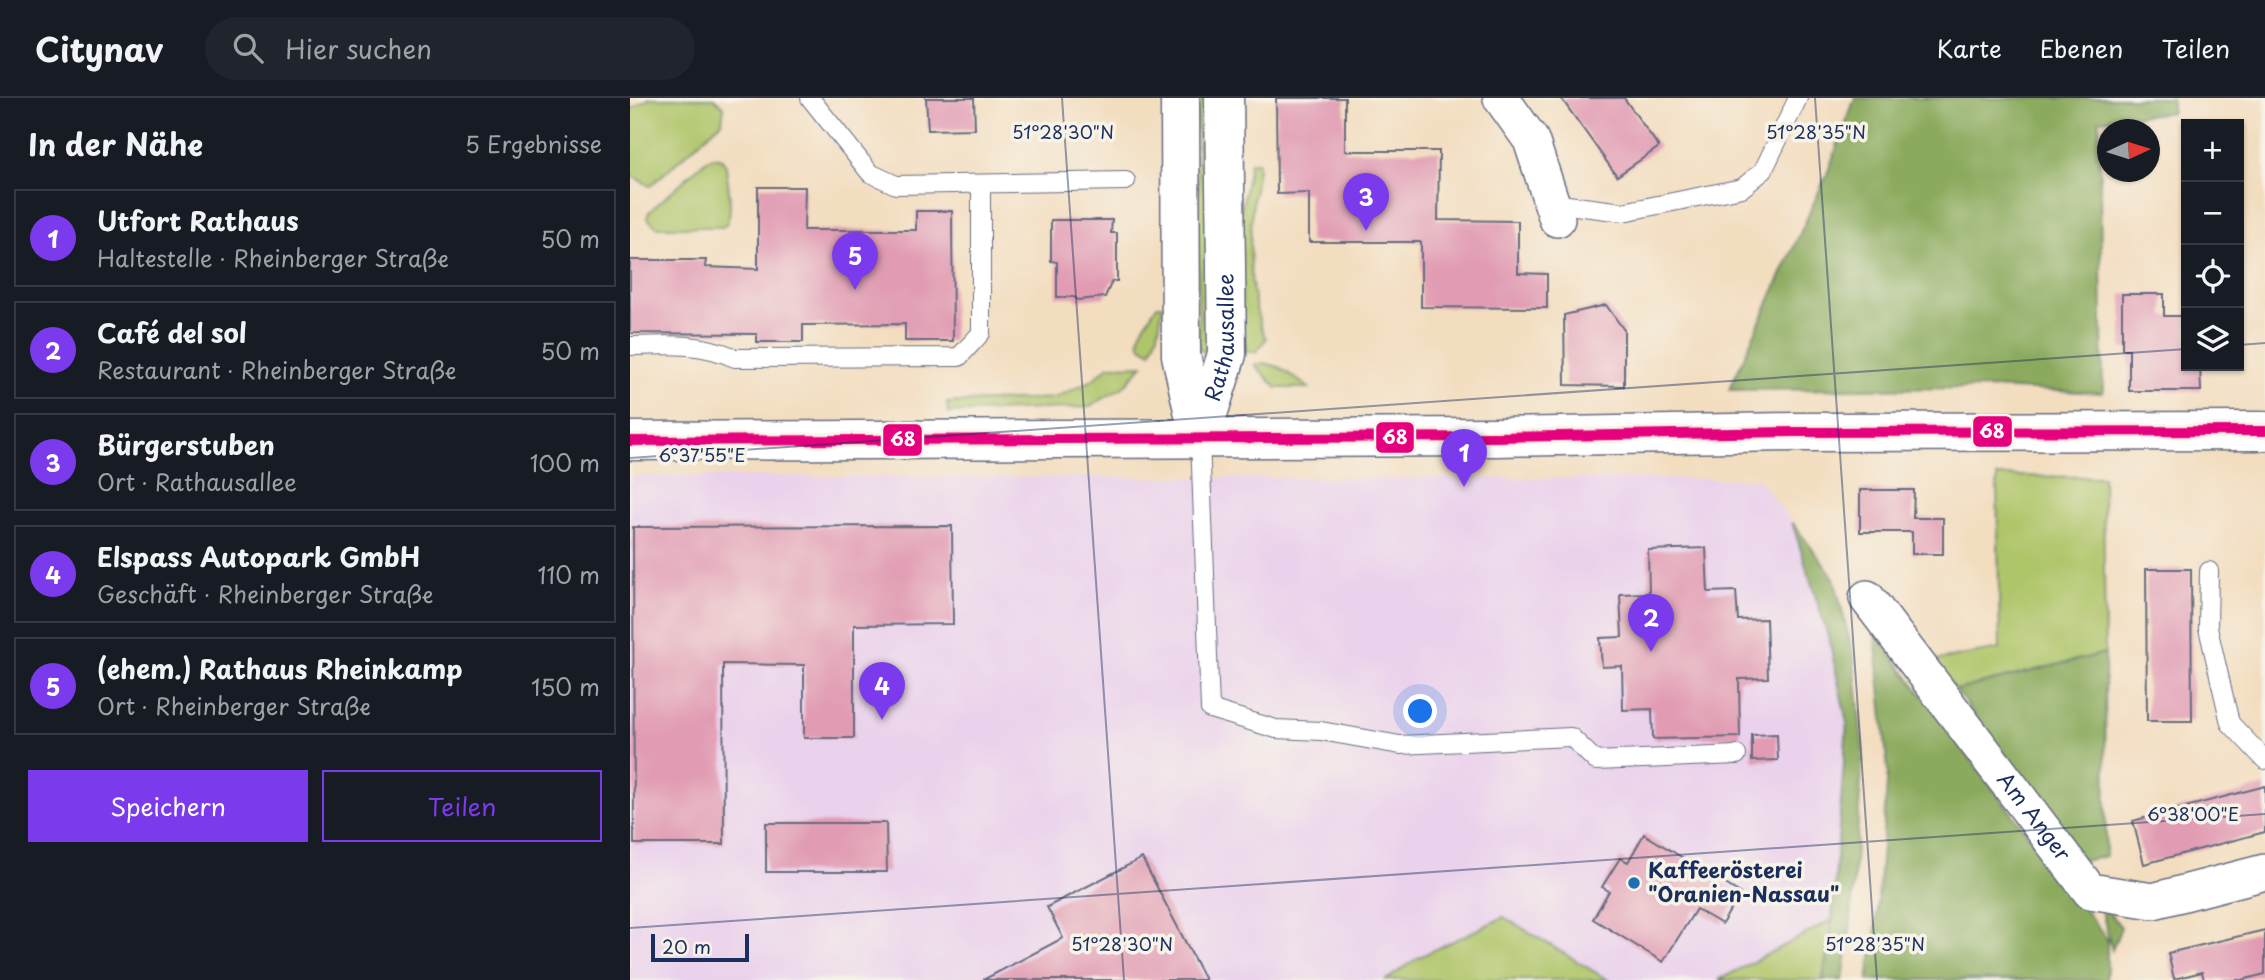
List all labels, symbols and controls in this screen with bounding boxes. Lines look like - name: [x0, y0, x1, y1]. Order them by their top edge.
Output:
- search box: [205, 17, 695, 80]
- text: Citynav: [35, 23, 163, 73]
- icon: search: [229, 29, 267, 67]
- text: Hier suchen: [285, 29, 432, 68]
- text: Karte: [1937, 30, 2002, 66]
- text: Ebenen: [2040, 30, 2123, 66]
- text: Teilen: [2161, 30, 2230, 66]
- text: 51°28'30"N: [1012, 118, 1114, 145]
- text: 51°28'35"N: [1766, 118, 1866, 145]
- north arrow: [2097, 119, 2160, 182]
- map controls: [2181, 119, 2244, 371]
- button: +: [2181, 119, 2244, 182]
- text: In der Nähe: [28, 121, 203, 166]
- text: 5 Ergebnisse: [465, 126, 602, 161]
- pin: 3: [1343, 173, 1389, 231]
- button: −: [2181, 182, 2244, 245]
- text: Utfort Rathaus: [97, 201, 299, 240]
- text: 1: [48, 221, 59, 256]
- text: 50 m: [540, 221, 600, 256]
- pin: 5: [832, 232, 878, 290]
- text: Haltestelle · Rheinberger Straße: [97, 240, 449, 275]
- button: locate: [2181, 245, 2244, 308]
- street label: Rathausallee: [1195, 273, 1241, 405]
- button: layers: [2181, 308, 2244, 371]
- text: Café del sol: [97, 313, 247, 352]
- text: 2: [45, 333, 61, 368]
- text: 50 m: [540, 333, 600, 368]
- text: Restaurant · Rheinberger Straße: [97, 352, 456, 387]
- line badge: 68: [1972, 415, 2013, 448]
- text: 68: [1979, 416, 2005, 444]
- line badge: 68: [1375, 421, 1415, 454]
- text: 68: [1382, 422, 1408, 450]
- line badge: 68: [882, 423, 923, 457]
- text: 68: [890, 424, 916, 452]
- text: Bürgerstuben: [97, 425, 275, 464]
- pin: 1: [1441, 429, 1487, 487]
- text: 6°37'55"E: [659, 441, 745, 468]
- text: 3: [45, 445, 61, 480]
- text: 100 m: [530, 445, 600, 480]
- text: Ort · Rathausallee: [97, 464, 297, 499]
- text: Elspass Autopark GmbH: [97, 537, 420, 576]
- text: 4: [45, 557, 61, 592]
- text: 110 m: [538, 557, 600, 592]
- text: Geschäft · Rheinberger Straße: [97, 576, 433, 611]
- pin: 2: [1628, 594, 1674, 652]
- text: (ehem.) Rathaus Rheinkamp: [97, 649, 463, 688]
- pin: 4: [859, 662, 905, 720]
- text: 5: [46, 669, 60, 704]
- text: 150 m: [531, 669, 600, 704]
- text: Ort · Rheinberger Straße: [97, 688, 371, 723]
- your location: [1403, 694, 1437, 728]
- street label: Am Anger: [1991, 764, 2080, 867]
- button: Speichern: [28, 770, 308, 842]
- button: Teilen: [322, 770, 602, 842]
- text: 6°38'00"E: [2147, 800, 2239, 827]
- place label: Kaffeerösterei "Oranien-Nassau": [1648, 853, 1839, 909]
- marker: Kaffeerösterei "Oranien-Nassau": [1626, 875, 1642, 891]
- text: 51°28'30"N: [1071, 930, 1173, 957]
- text: 51°28'35"N: [1825, 930, 1925, 957]
- scale bar: [651, 931, 749, 963]
- text: 20 m: [662, 932, 711, 960]

